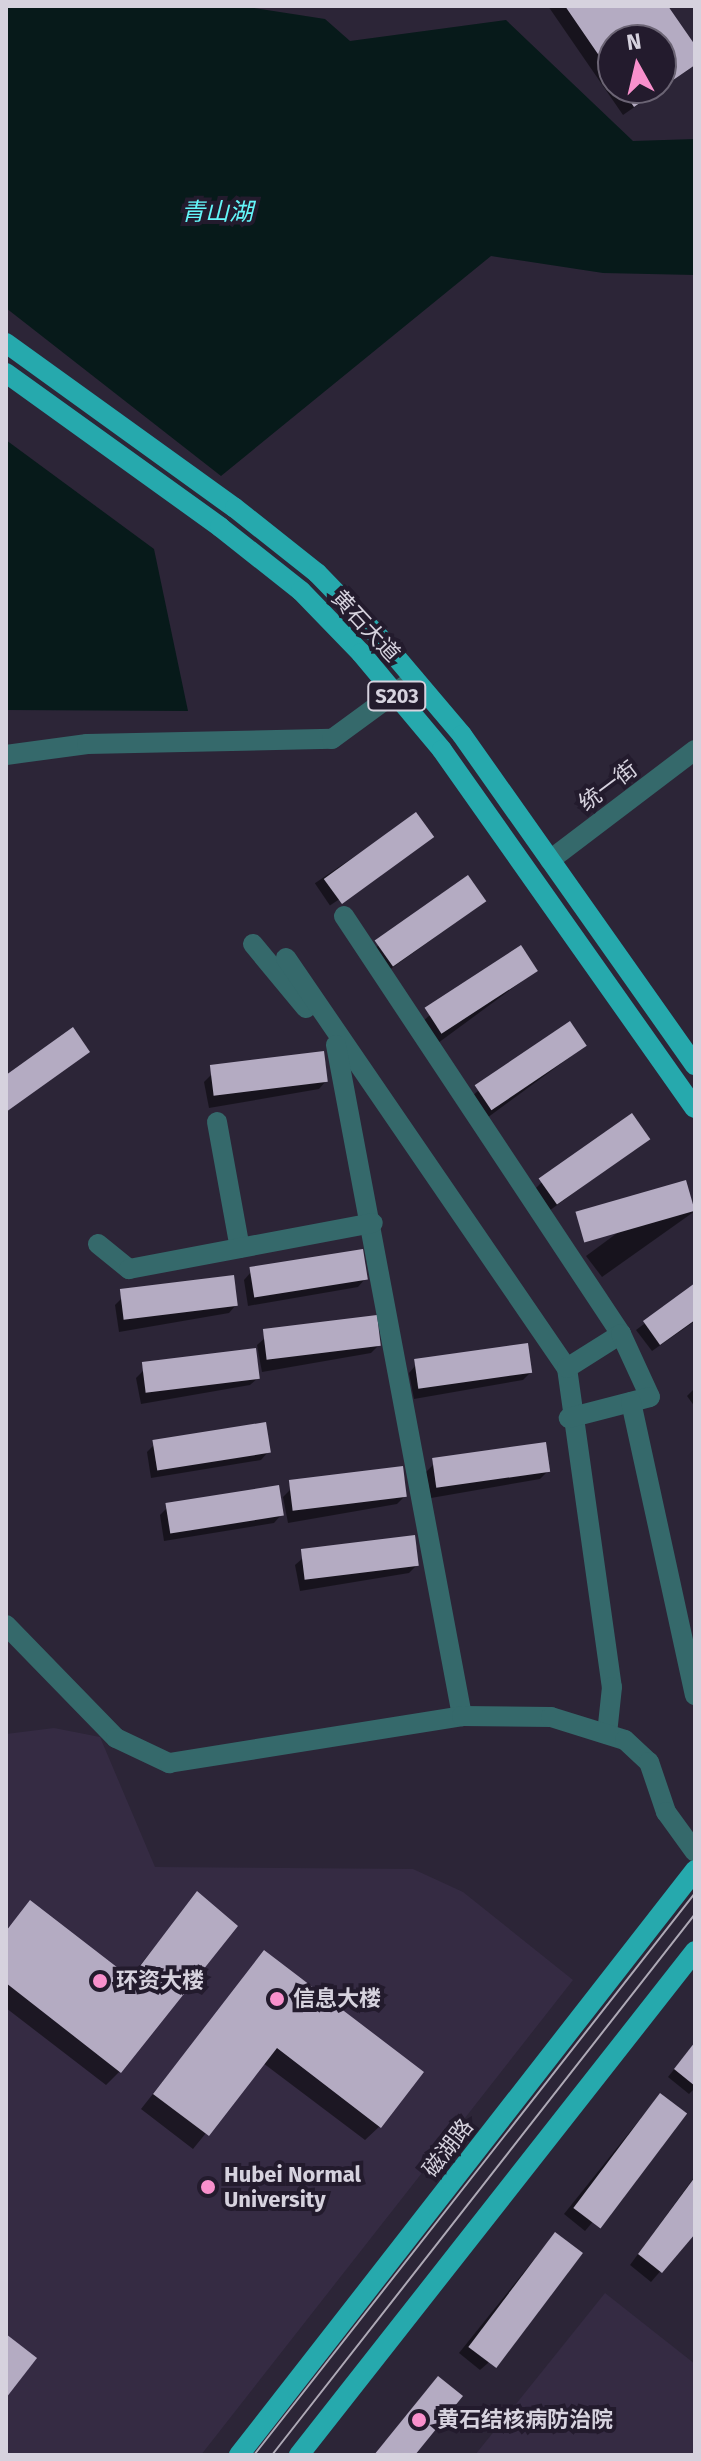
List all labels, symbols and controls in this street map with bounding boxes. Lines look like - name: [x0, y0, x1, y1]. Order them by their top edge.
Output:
- north arrow: [597, 24, 677, 104]
- text: N: [625, 27, 643, 56]
- water label: 青山湖: [181, 199, 253, 227]
- street label: 黄石大道: [326, 585, 406, 667]
- road number: S203: [367, 680, 427, 712]
- street label: 统一街: [574, 756, 642, 816]
- place label: 环资大楼: [116, 1968, 204, 1994]
- marker: 环资大楼: [91, 1972, 109, 1990]
- place label: 信息大楼: [293, 1986, 381, 2012]
- marker: 信息大楼: [268, 1990, 286, 2008]
- street label: 磁湖路: [417, 2114, 479, 2182]
- place label: Hubei Normal University: [224, 2161, 361, 2212]
- marker: Hubei Normal University: [199, 2178, 217, 2196]
- place label: 黄石结核病防治院: [437, 2407, 613, 2433]
- marker: 黄石结核病防治院: [408, 2409, 430, 2431]

